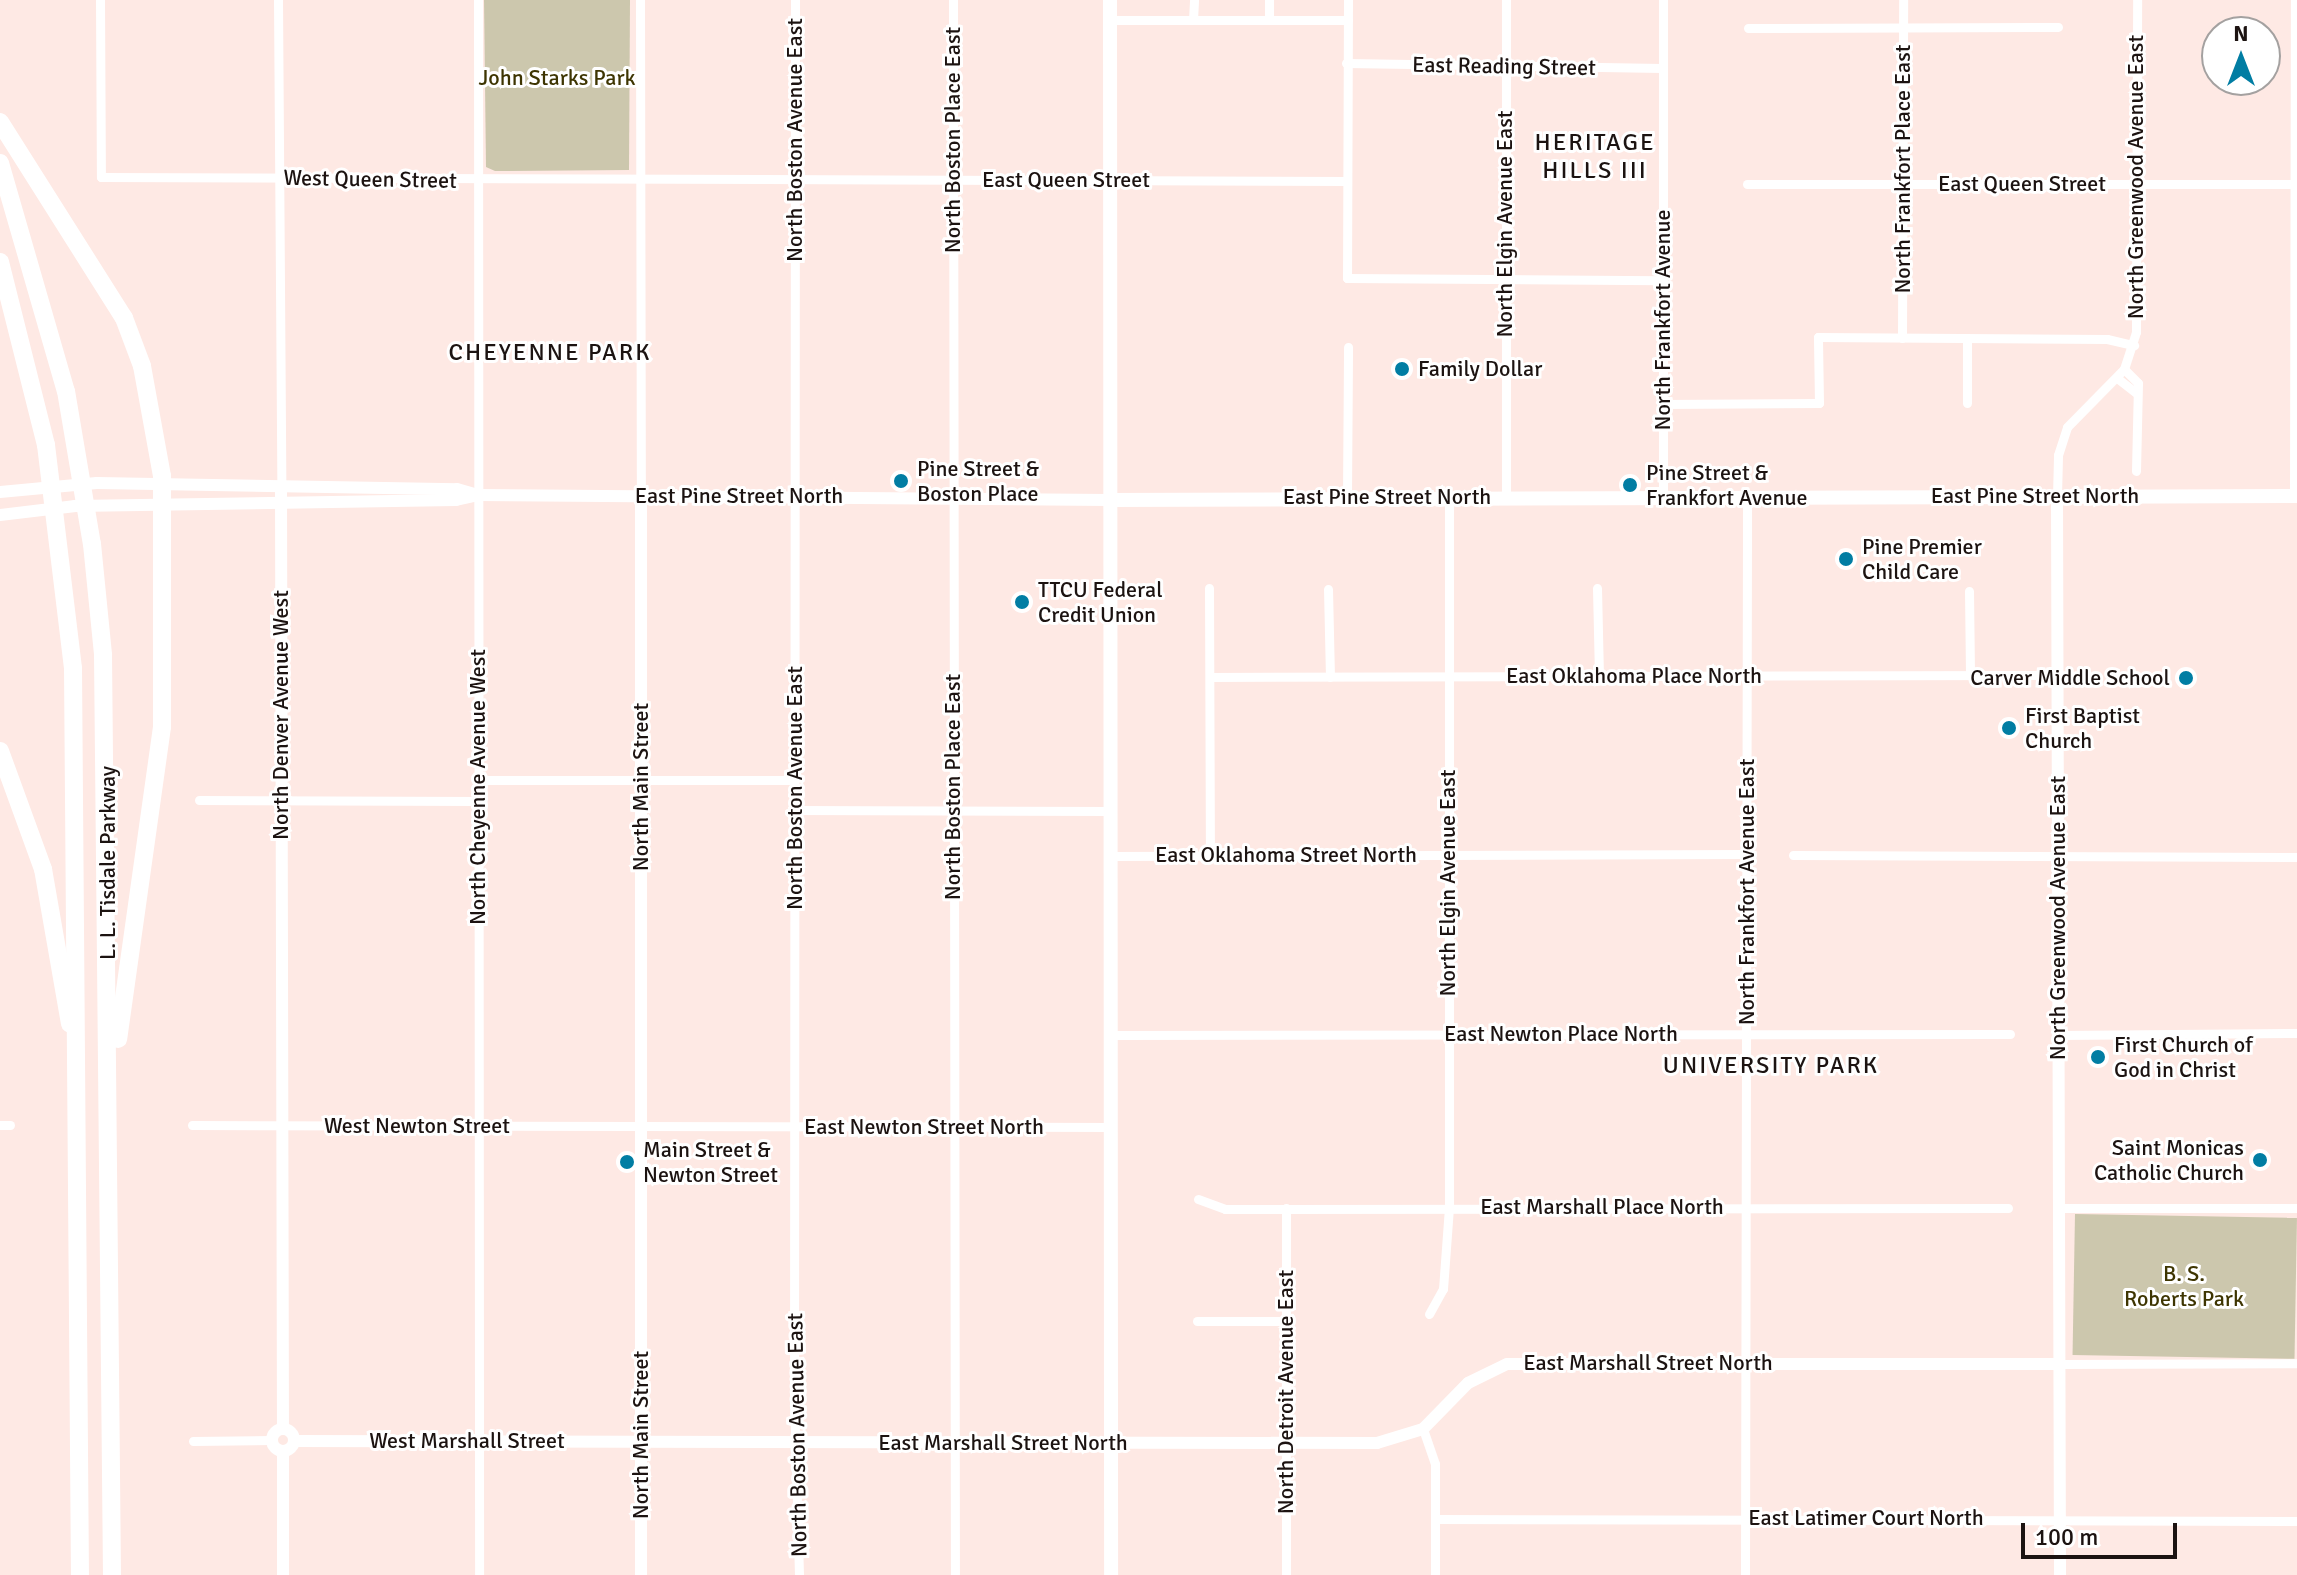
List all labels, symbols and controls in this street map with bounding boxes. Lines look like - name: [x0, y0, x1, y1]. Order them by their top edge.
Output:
- north arrow: [2201, 16, 2281, 96]
- street label: North Boston Avenue East: [782, 18, 808, 262]
- text: N: [2233, 20, 2249, 47]
- street label: North Boston Place East: [940, 27, 966, 253]
- street label: North Greenwood Avenue East: [2123, 35, 2149, 319]
- street label: North Frankfort Place East: [1890, 44, 1916, 294]
- street label: East Reading Street: [1412, 51, 1596, 81]
- park label: John Starks Park: [478, 65, 636, 91]
- street label: North Elgin Avenue East: [1492, 110, 1518, 338]
- district label: HERITAGE HILLS III: [1535, 129, 1655, 185]
- street label: West Queen Street: [283, 164, 457, 194]
- street label: East Queen Street: [982, 167, 1150, 193]
- street label: East Queen Street: [1938, 171, 2106, 197]
- street label: North Frankfort Avenue: [1650, 209, 1676, 431]
- district label: CHEYENNE PARK: [449, 339, 651, 367]
- place label: Family Dollar: [1418, 356, 1542, 382]
- marker: Family Dollar: [1393, 360, 1411, 378]
- place label: Pine Street & Boston Place: [917, 455, 1039, 506]
- place label: Pine Street & Frankfort Avenue: [1646, 459, 1808, 510]
- marker: Pine Street & Boston Place: [892, 472, 910, 490]
- marker: Pine Street & Frankfort Avenue: [1621, 476, 1639, 494]
- street label: East Pine Street North: [635, 483, 843, 509]
- street label: East Pine Street North: [1931, 483, 2139, 509]
- street label: East Pine Street North: [1283, 484, 1491, 510]
- place label: Pine Premier Child Care: [1862, 533, 1982, 584]
- marker: Pine Premier Child Care: [1837, 550, 1855, 568]
- place label: TTCU Federal Credit Union: [1038, 576, 1163, 628]
- street label: North Denver Avenue West: [268, 590, 294, 840]
- marker: TTCU Federal Credit Union: [1013, 593, 1031, 611]
- street label: North Cheyenne Avenue West: [465, 649, 491, 925]
- street label: East Oklahoma Place North: [1506, 663, 1762, 689]
- place label: Carver Middle School: [1970, 665, 2170, 691]
- street label: North Boston Avenue East: [782, 666, 808, 910]
- marker: Carver Middle School: [2177, 669, 2195, 687]
- street label: North Boston Place East: [940, 674, 966, 900]
- place label: First Baptist Church: [2025, 702, 2140, 754]
- street label: North Main Street: [628, 703, 654, 871]
- marker: First Baptist Church: [2000, 719, 2018, 737]
- street label: North Frankfort Avenue East: [1734, 759, 1760, 1025]
- street label: L. L. Tisdale Parkway: [95, 766, 121, 960]
- street label: North Elgin Avenue East: [1435, 769, 1461, 997]
- street label: North Greenwood Avenue East: [2045, 776, 2071, 1060]
- street label: East Oklahoma Street North: [1155, 842, 1417, 868]
- street label: East Newton Place North: [1444, 1021, 1678, 1047]
- place label: First Church of God in Christ: [2114, 1031, 2253, 1082]
- marker: First Church of God in Christ: [2089, 1048, 2107, 1066]
- district label: UNIVERSITY PARK: [1663, 1052, 1879, 1080]
- street label: West Newton Street: [324, 1113, 510, 1139]
- street label: East Newton Street North: [804, 1114, 1044, 1140]
- place label: Saint Monicas Catholic Church: [2094, 1134, 2244, 1186]
- place label: Main Street & Newton Street: [643, 1136, 778, 1188]
- marker: Saint Monicas Catholic Church: [2251, 1151, 2269, 1169]
- marker: Main Street & Newton Street: [618, 1153, 636, 1171]
- street label: East Marshall Place North: [1480, 1194, 1724, 1220]
- park label: B. S. Roberts Park: [2124, 1260, 2244, 1312]
- street label: North Detroit Avenue East: [1273, 1270, 1299, 1514]
- street label: North Boston Avenue East: [782, 1313, 812, 1557]
- street label: East Marshall Street North: [1523, 1350, 1773, 1376]
- street label: North Main Street: [628, 1351, 654, 1519]
- street label: West Marshall Street: [369, 1428, 565, 1454]
- street label: East Marshall Street North: [878, 1430, 1128, 1456]
- street label: East Latimer Court North: [1748, 1505, 1984, 1531]
- scale bar: [2025, 1507, 2181, 1557]
- text: 100 m: [2035, 1522, 2098, 1552]

